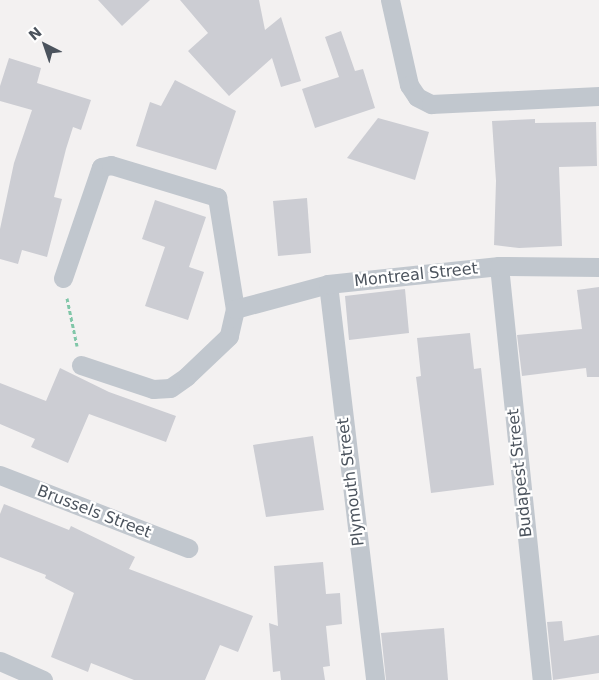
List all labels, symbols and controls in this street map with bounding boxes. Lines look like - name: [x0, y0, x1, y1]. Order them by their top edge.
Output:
- north arrow: [20, 20, 70, 70]
- text: N: [25, 24, 45, 44]
- street label: Montreal Street: [353, 259, 479, 291]
- street label: Budapest Street: [504, 408, 536, 538]
- street label: Plymouth Street: [334, 417, 368, 547]
- street label: Brussels Street: [34, 481, 154, 543]

